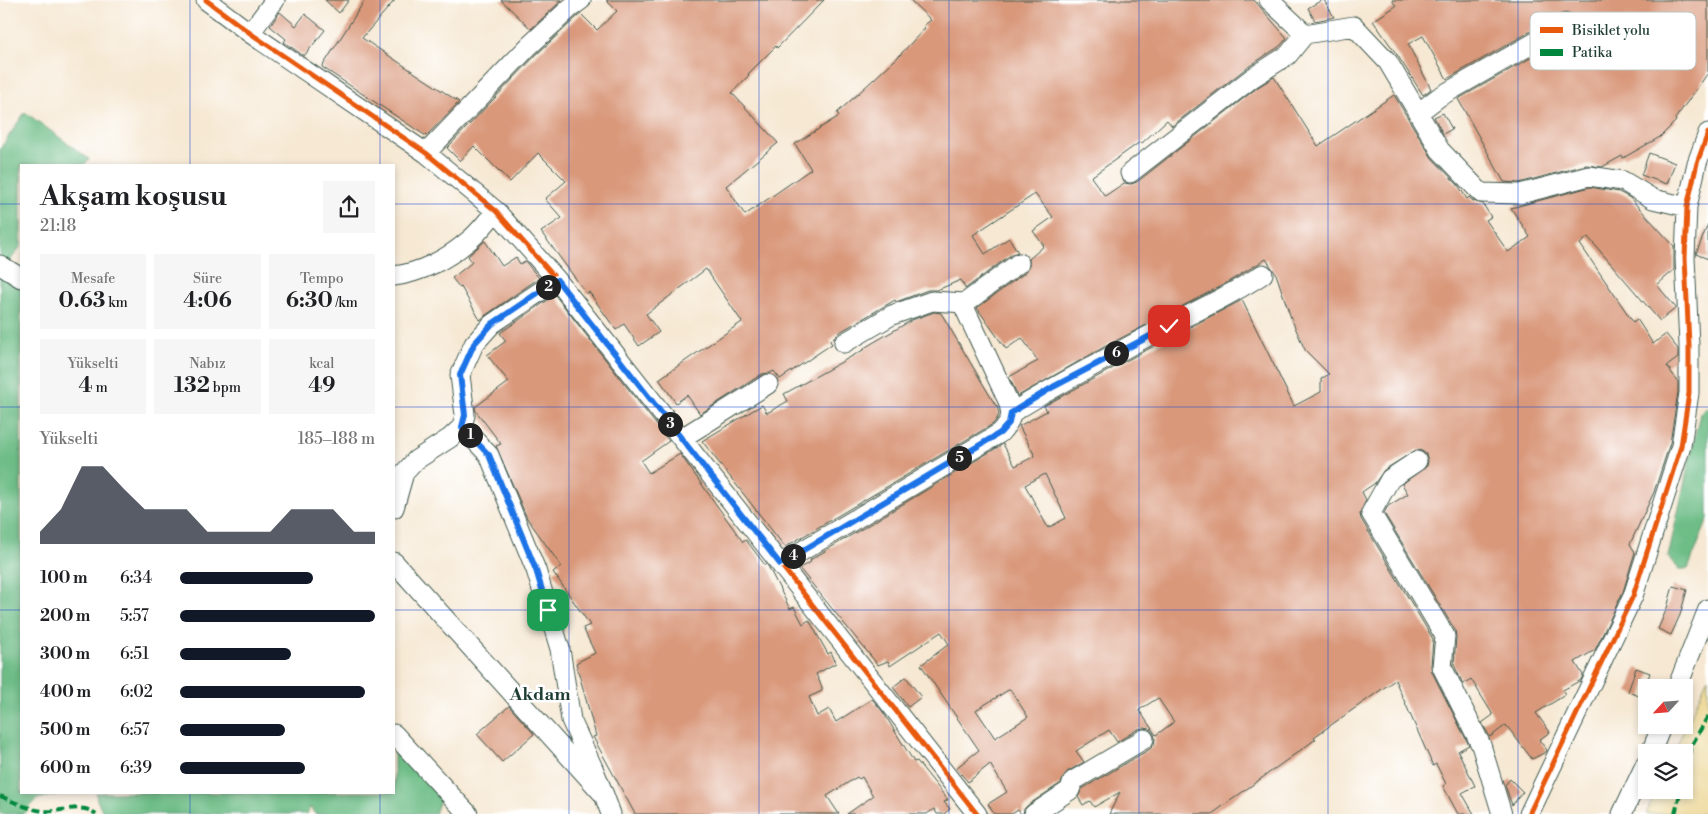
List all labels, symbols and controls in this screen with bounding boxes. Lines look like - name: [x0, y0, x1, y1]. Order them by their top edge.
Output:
- legend: [1530, 12, 1696, 70]
- text: Bisiklet yolu: [1571, 22, 1650, 40]
- text: Patika: [1572, 44, 1613, 62]
- text: Akşam koşusu: [40, 179, 227, 214]
- button: share: [323, 181, 375, 233]
- text: 21:18: [40, 216, 76, 236]
- text: Mesafe: [71, 270, 115, 288]
- text: Süre: [193, 270, 222, 288]
- text: Tempo: [300, 270, 344, 288]
- pin: 2: [536, 274, 560, 300]
- text: 2: [544, 278, 553, 296]
- text: 0.63: [58, 288, 105, 314]
- text: 4:06: [183, 288, 232, 314]
- text: 6:30: [286, 288, 333, 314]
- text: km: [105, 294, 128, 312]
- text: /km: [333, 294, 358, 312]
- pin: [1148, 305, 1190, 347]
- icon: check: [1155, 312, 1183, 340]
- pin: 6: [1104, 340, 1128, 366]
- text: 6: [1112, 344, 1121, 362]
- text: Yükselti: [68, 355, 119, 373]
- text: Nabız: [189, 355, 226, 373]
- text: kcal: [309, 355, 335, 373]
- text: 4: [79, 373, 93, 399]
- text: 132: [174, 373, 210, 399]
- text: 49: [308, 373, 335, 399]
- text: m: [93, 379, 108, 397]
- text: bpm: [210, 379, 241, 397]
- pin: 3: [658, 412, 682, 436]
- text: 3: [666, 415, 675, 433]
- pin: 1: [458, 422, 482, 448]
- text: 1: [467, 426, 474, 444]
- text: Yükselti: [40, 429, 98, 449]
- text: 185–188 m: [298, 429, 375, 449]
- pin: 5: [946, 446, 972, 470]
- text: 5: [955, 449, 964, 467]
- pin: 4: [780, 544, 806, 568]
- text: 4: [789, 547, 798, 565]
- text: 100 m: [40, 568, 88, 588]
- text: 6:34: [120, 568, 152, 588]
- pin: [527, 589, 569, 631]
- icon: arrive: [534, 596, 562, 624]
- text: 200 m: [40, 606, 90, 626]
- text: 5:57: [120, 606, 149, 626]
- text: 300 m: [40, 644, 90, 664]
- text: 6:51: [120, 644, 149, 664]
- north arrow: [1638, 679, 1692, 734]
- map controls: [1638, 679, 1693, 799]
- text: 400 m: [40, 682, 91, 702]
- text: 6:02: [120, 682, 153, 702]
- district label: Akdam: [508, 683, 571, 706]
- text: 500 m: [40, 720, 90, 740]
- text: 6:57: [120, 720, 150, 740]
- button: layers: [1638, 744, 1693, 799]
- text: 600 m: [40, 758, 90, 778]
- text: 6:39: [120, 758, 152, 778]

